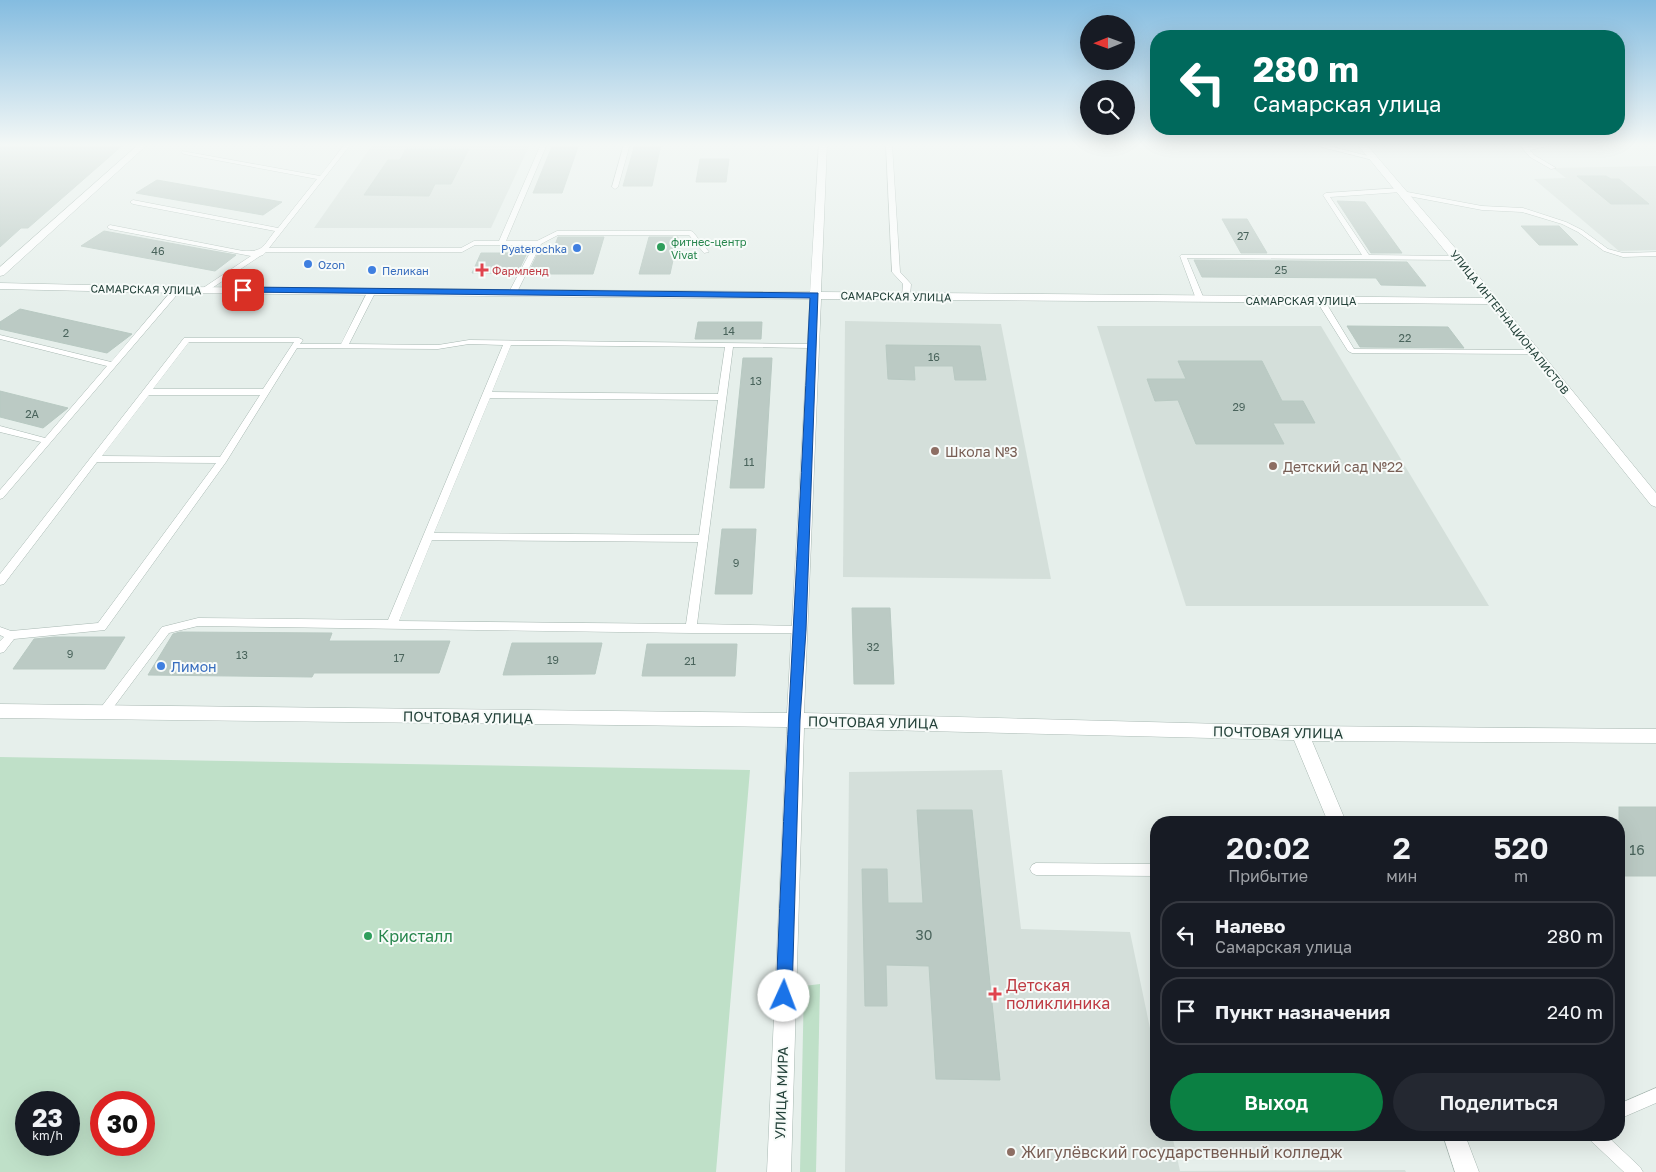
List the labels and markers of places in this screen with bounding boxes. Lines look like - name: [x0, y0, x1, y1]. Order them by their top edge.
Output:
- place label: фитнес-центр Vivat: [671, 235, 747, 261]
- marker: фитнес-центр Vivat: [655, 241, 667, 253]
- place label: Pyaterochka: [501, 242, 567, 255]
- marker: Pyaterochka: [571, 242, 583, 254]
- marker: Ozon: [302, 258, 314, 270]
- place label: Ozon: [318, 258, 345, 271]
- marker: Пеликан: [366, 264, 378, 276]
- place label: Пеликан: [382, 264, 429, 277]
- marker: Фармленд: [476, 264, 488, 276]
- place label: Фармленд: [492, 264, 549, 277]
- pin: [222, 269, 264, 311]
- place label: Школа №3: [945, 443, 1018, 460]
- marker: Школа №3: [929, 445, 941, 457]
- place label: Детский сад №22: [1283, 458, 1403, 475]
- marker: Детский сад №22: [1267, 460, 1279, 472]
- place label: Лимон: [171, 658, 217, 675]
- marker: Лимон: [155, 660, 167, 672]
- place label: Кристалл: [378, 926, 453, 946]
- marker: Кристалл: [362, 930, 374, 942]
- place label: Детская поликлиника: [1006, 975, 1110, 1013]
- marker: Детская поликлиника: [988, 987, 1002, 1001]
- place label: Жигулёвский государственный колледж: [1021, 1142, 1343, 1162]
- marker: Жигулёвский государственный колледж: [1005, 1146, 1017, 1158]

